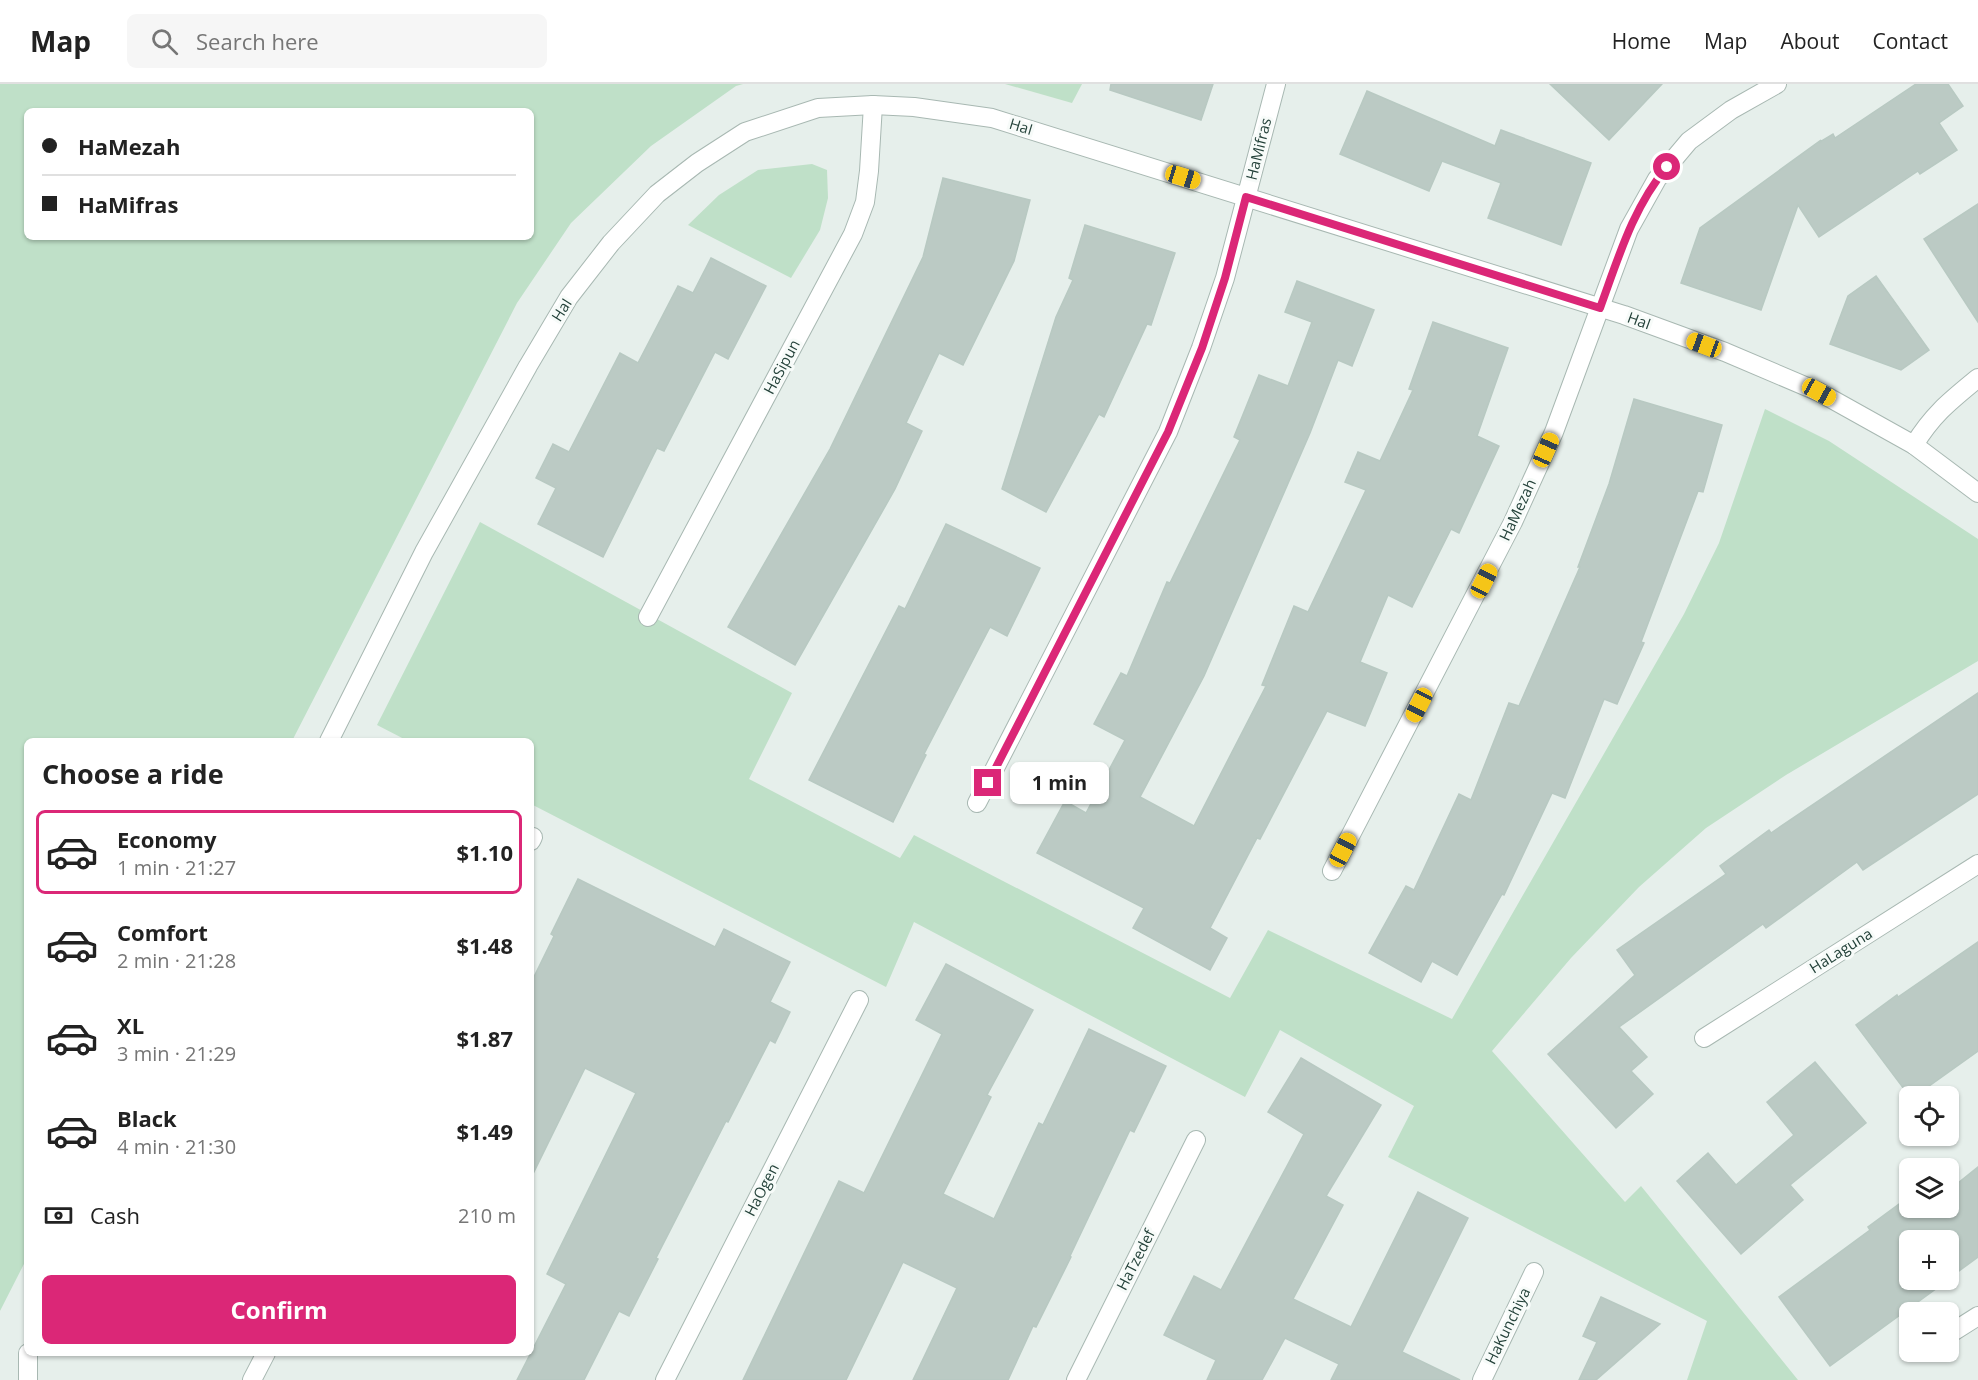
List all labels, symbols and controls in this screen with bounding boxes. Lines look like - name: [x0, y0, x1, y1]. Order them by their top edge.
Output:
- search box: [127, 14, 547, 68]
- text: Map: [30, 22, 91, 60]
- icon: search: [148, 25, 181, 58]
- text: Search here: [196, 26, 319, 56]
- text: Home: [1612, 27, 1671, 55]
- text: Map: [1704, 27, 1747, 55]
- text: About: [1780, 27, 1840, 55]
- text: Contact: [1873, 27, 1948, 55]
- street label: HaI: [1007, 113, 1035, 139]
- street label: HaMifras: [1241, 116, 1275, 182]
- text: HaMezah: [78, 131, 180, 161]
- route start: [1653, 153, 1680, 180]
- car: [1163, 163, 1203, 191]
- text: HaMifras: [78, 189, 178, 219]
- street label: HaI: [546, 294, 576, 325]
- street label: HaI: [1625, 307, 1654, 333]
- car: [1684, 330, 1724, 360]
- street label: HaSipun: [758, 336, 804, 397]
- car: [1799, 375, 1839, 409]
- car: [1530, 430, 1562, 470]
- street label: HaMezah: [1494, 475, 1540, 544]
- car: [1468, 561, 1500, 601]
- car: [1403, 685, 1435, 725]
- text: Choose a ride: [42, 755, 224, 792]
- callout: 1 min: [1009, 762, 1108, 804]
- route end: [974, 769, 1001, 796]
- text: 1 min: [1032, 769, 1087, 796]
- text: Economy: [117, 824, 216, 854]
- icon: car: [45, 825, 99, 879]
- car: [1327, 830, 1359, 870]
- text: $1.10: [456, 837, 513, 867]
- text: 1 min · 21:27: [117, 854, 236, 881]
- text: Comfort: [117, 917, 208, 947]
- icon: car: [45, 918, 99, 972]
- street label: HaLaguna: [1805, 923, 1876, 977]
- text: $1.48: [456, 930, 513, 960]
- text: 2 min · 21:28: [117, 947, 236, 974]
- text: XL: [117, 1010, 144, 1040]
- icon: car: [45, 1011, 99, 1065]
- text: $1.87: [456, 1023, 513, 1053]
- text: 3 min · 21:29: [117, 1040, 236, 1067]
- map controls: [1899, 1086, 1959, 1362]
- button: locate: [1899, 1086, 1959, 1146]
- text: Black: [117, 1103, 177, 1133]
- icon: car: [45, 1104, 99, 1158]
- text: $1.49: [456, 1116, 513, 1146]
- text: 4 min · 21:30: [117, 1133, 236, 1160]
- button: layers: [1899, 1158, 1959, 1218]
- street label: HaOgen: [739, 1160, 783, 1219]
- icon: cash: [42, 1199, 75, 1232]
- text: Cash: [90, 1200, 140, 1230]
- text: 210 m: [458, 1202, 516, 1229]
- street label: HaTzedef: [1111, 1225, 1159, 1293]
- button: +: [1899, 1230, 1959, 1290]
- button: Confirm: [42, 1275, 516, 1344]
- street label: HaKunchiya: [1480, 1284, 1534, 1367]
- button: −: [1899, 1302, 1959, 1362]

